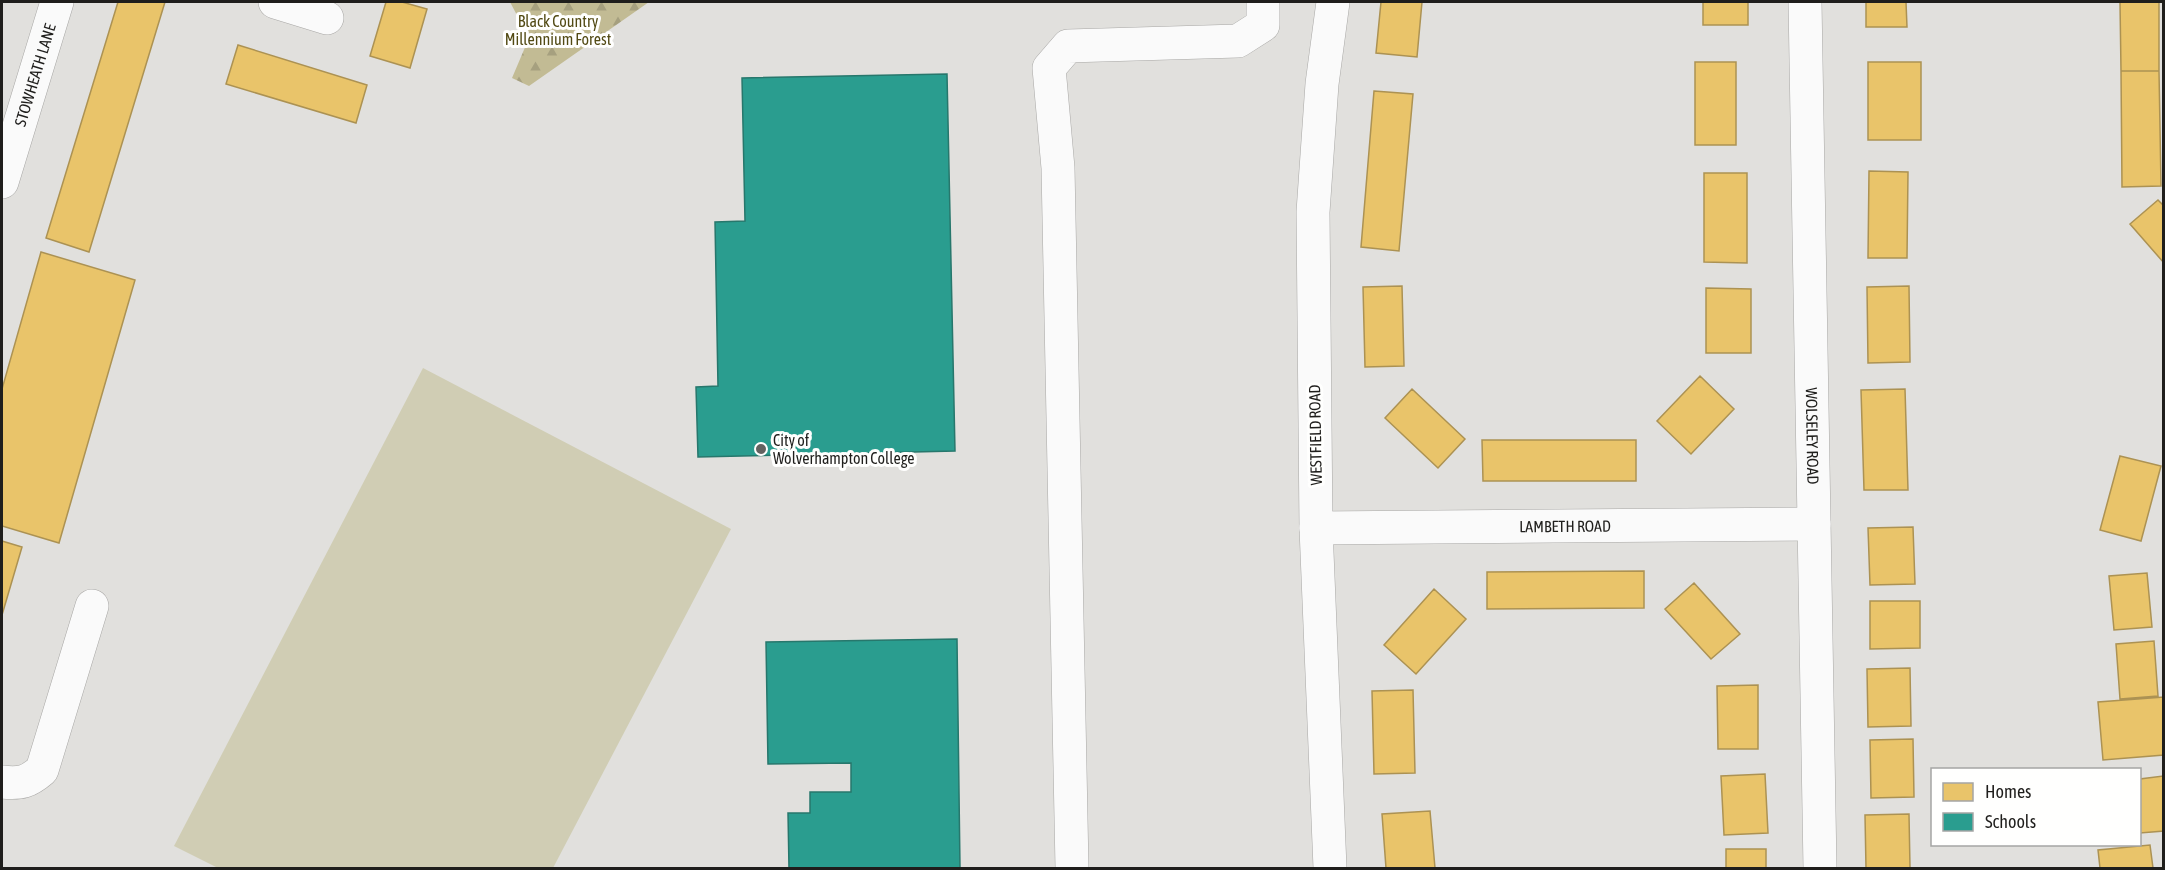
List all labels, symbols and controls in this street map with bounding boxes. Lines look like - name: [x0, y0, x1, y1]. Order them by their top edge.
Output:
- park label: Black Country Millennium Forest: [505, 12, 612, 48]
- street label: STOWHEATH LANE: [11, 21, 59, 128]
- street label: WESTFIELD ROAD: [1305, 384, 1325, 486]
- street label: WOLSELEY ROAD: [1803, 387, 1822, 485]
- place label: City of Wolverhampton College: [773, 431, 915, 468]
- marker: City of Wolverhampton College: [754, 442, 768, 456]
- street label: LAMBETH ROAD: [1519, 517, 1611, 535]
- legend: [1931, 768, 2141, 846]
- text: Homes: [1985, 781, 2031, 802]
- text: Schools: [1985, 811, 2036, 832]

